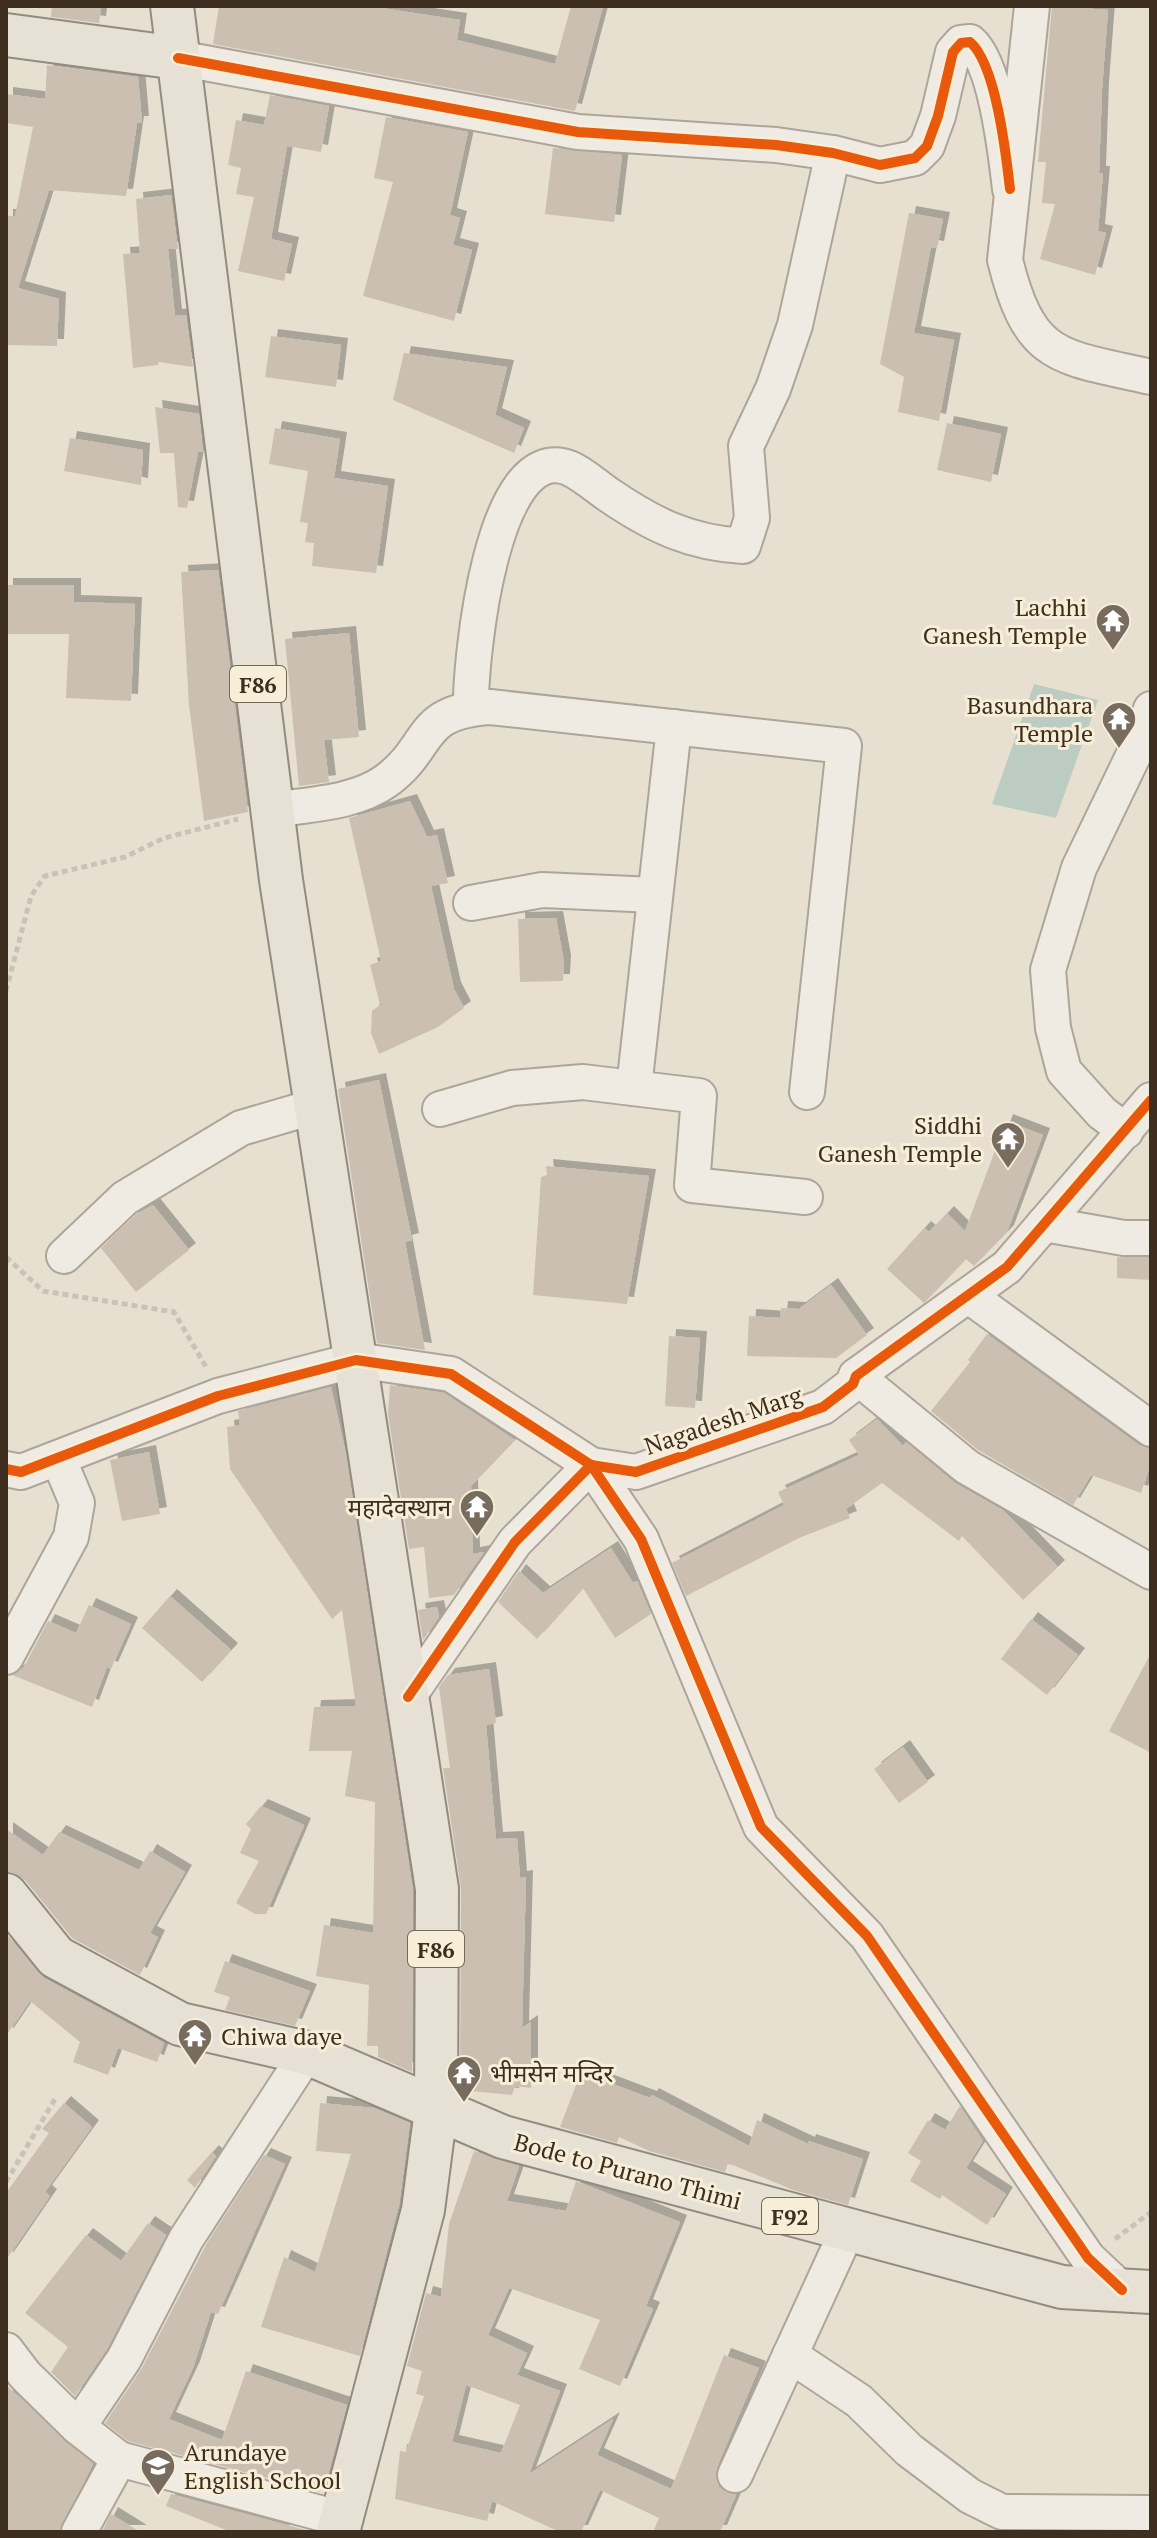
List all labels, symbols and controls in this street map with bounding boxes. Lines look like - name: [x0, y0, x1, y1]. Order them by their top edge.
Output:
- place label: Lachhi Ganesh Temple: [923, 591, 1087, 651]
- temple icon: Lachhi Ganesh Temple: [1094, 602, 1132, 652]
- road number: F86: [230, 666, 286, 702]
- place label: Basundhara Temple: [967, 689, 1093, 749]
- temple icon: Basundhara Temple: [1100, 700, 1138, 750]
- place label: Siddhi Ganesh Temple: [818, 1109, 982, 1169]
- temple icon: Siddhi Ganesh Temple: [989, 1120, 1027, 1170]
- street label: Nagadesh Marg: [640, 1378, 807, 1462]
- temple icon: महादेवस्थान: [458, 1488, 496, 1538]
- place label: महादेवस्थान: [348, 1491, 452, 1523]
- road number: F86: [408, 1931, 464, 1967]
- temple icon: Chiwa daye: [176, 2017, 214, 2067]
- place label: Chiwa daye: [221, 2020, 342, 2052]
- temple icon: भीमसेन मन्दिर: [445, 2054, 483, 2104]
- place label: भीमसेन मन्दिर: [490, 2057, 615, 2089]
- street label: Bode to Purano Thimi: [511, 2125, 745, 2217]
- road number: F92: [762, 2198, 818, 2234]
- place label: Arundaye English School: [184, 2436, 342, 2496]
- school or university icon: Arundaye English School: [139, 2447, 177, 2497]

